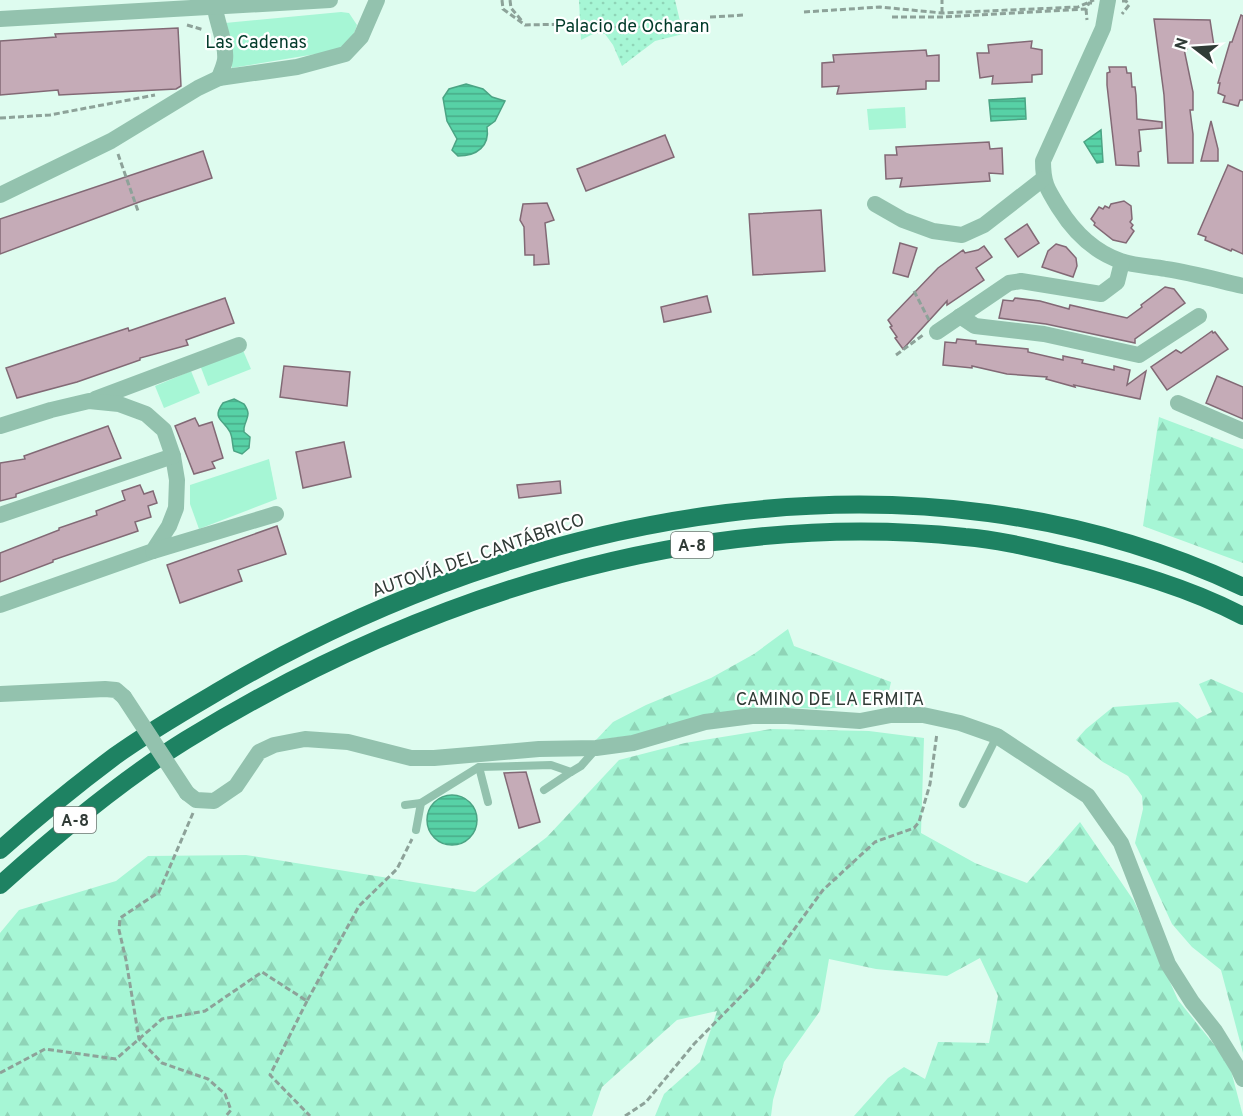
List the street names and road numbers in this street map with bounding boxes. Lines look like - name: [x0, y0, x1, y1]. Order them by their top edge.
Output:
- street label: AUTOVÍA DEL CANTÁBRICO: [368, 507, 588, 604]
- road number: A-8: [671, 532, 713, 558]
- street label: CAMINO DE LA ERMITA: [736, 689, 924, 712]
- road number: A-8: [54, 807, 96, 833]

